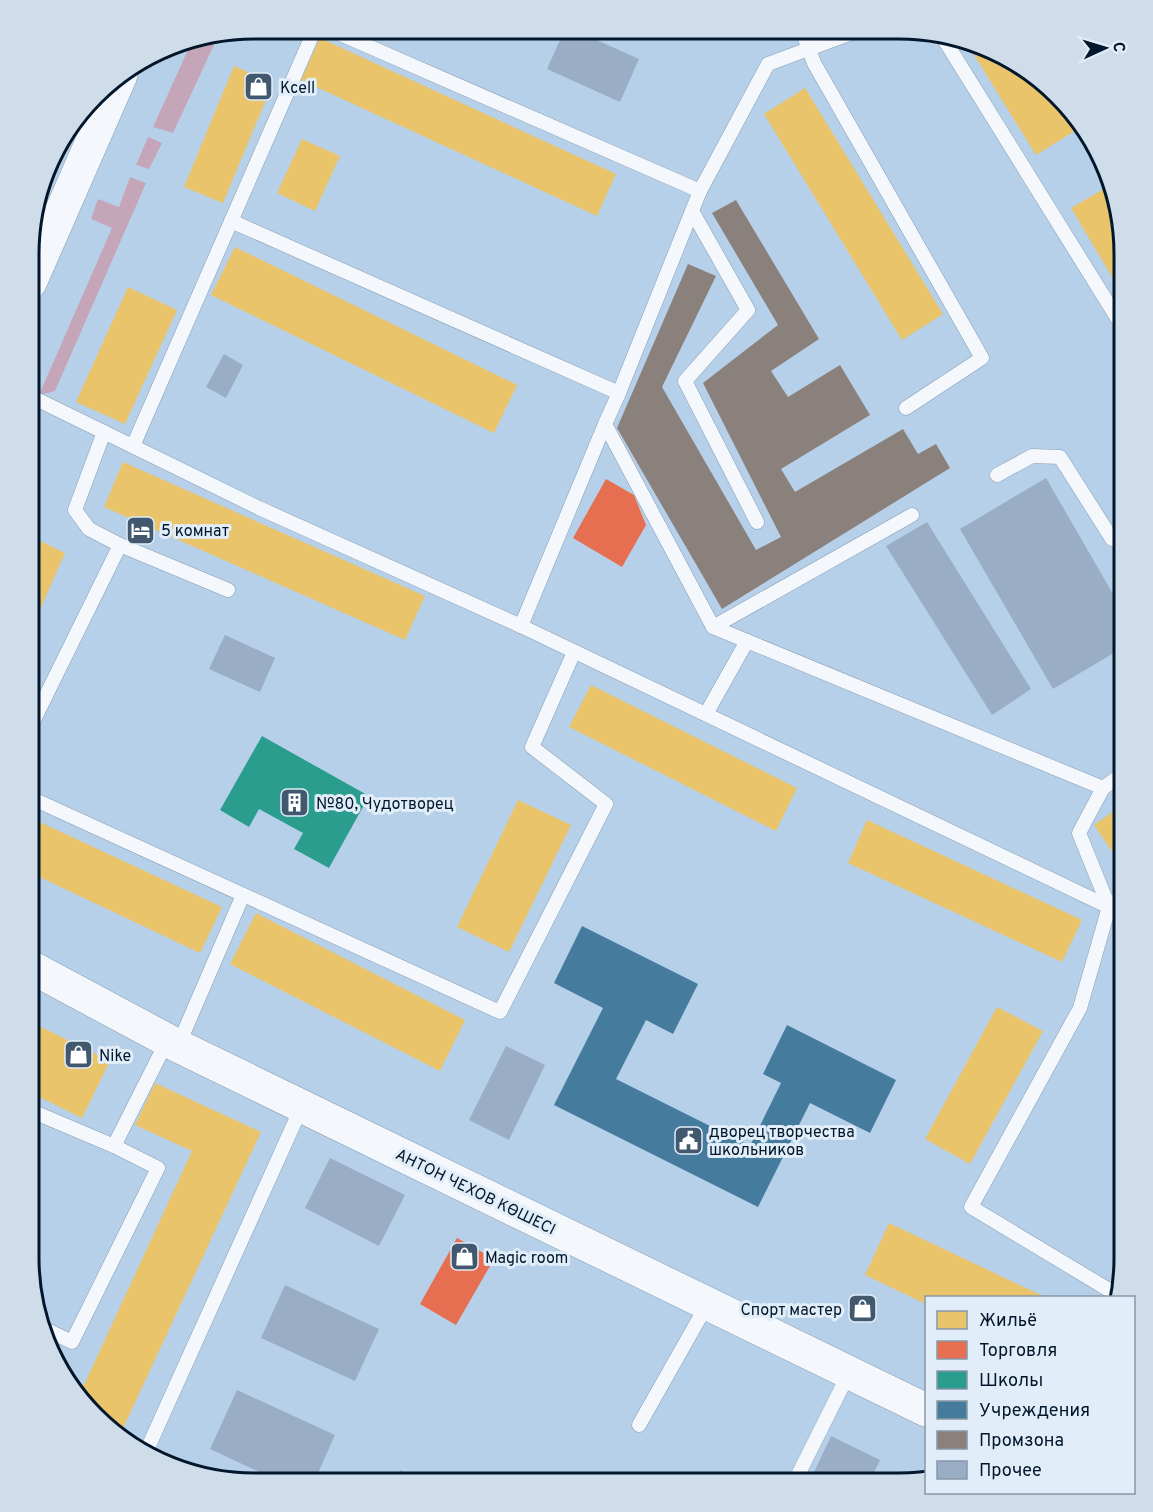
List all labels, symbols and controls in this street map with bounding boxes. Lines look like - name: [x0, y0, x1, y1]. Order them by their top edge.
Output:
- north arrow: [1075, 18, 1135, 78]
- text: С: [1108, 41, 1128, 53]
- shop icon: Kcell: [243, 71, 275, 103]
- place label: Kcell: [280, 79, 315, 99]
- hotel icon: 5 комнат: [124, 514, 156, 546]
- place label: 5 комнат: [161, 522, 229, 542]
- building icon: №80, Чудотворец: [279, 787, 311, 819]
- place label: №80, Чудотворец: [316, 795, 454, 815]
- shop icon: Nike: [62, 1039, 94, 1071]
- place label: Nike: [99, 1047, 131, 1067]
- place label: дворец творчества школьников: [709, 1123, 855, 1161]
- public building icon: дворец творчества школьников: [672, 1124, 704, 1156]
- street label: АНТОН ЧЕХОВ КӨШЕСІ: [392, 1145, 558, 1240]
- shop icon: Magic room: [448, 1241, 480, 1273]
- place label: Magic room: [485, 1249, 568, 1269]
- shop icon: Спорт мастер: [847, 1293, 879, 1325]
- legend: [925, 1296, 1135, 1494]
- place label: Спорт мастер: [740, 1301, 842, 1321]
- text: Жильё: [979, 1310, 1037, 1333]
- text: Торговля: [979, 1340, 1057, 1363]
- text: Школы: [979, 1370, 1043, 1393]
- text: Учреждения: [979, 1400, 1090, 1423]
- text: Промзона: [979, 1430, 1064, 1453]
- text: Прочее: [979, 1460, 1042, 1483]

